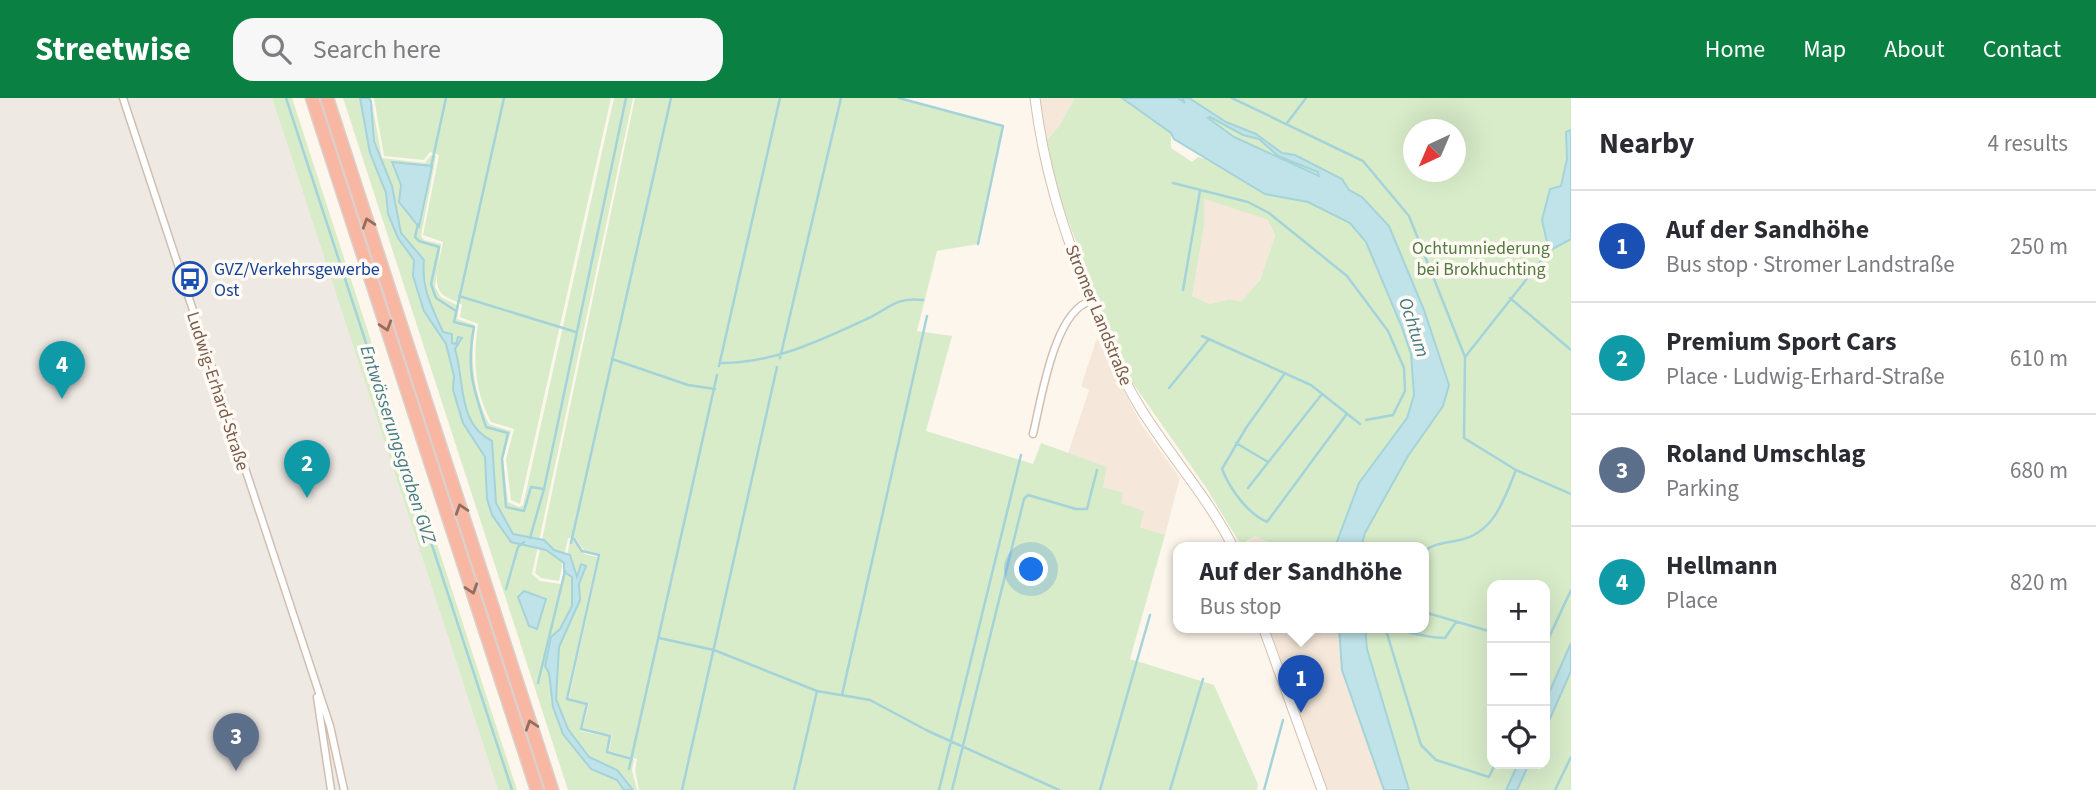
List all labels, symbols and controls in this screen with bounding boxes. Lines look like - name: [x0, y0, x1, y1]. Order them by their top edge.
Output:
- search box: [233, 18, 723, 81]
- text: Streetwise: [35, 26, 191, 73]
- icon: search: [257, 30, 295, 68]
- text: Search here: [313, 31, 441, 68]
- text: Home: [1705, 32, 1765, 67]
- text: Map: [1803, 32, 1846, 67]
- text: About: [1884, 32, 1945, 67]
- text: Contact: [1983, 32, 2061, 67]
- north arrow: [1403, 119, 1466, 182]
- text: Nearby: [1599, 122, 1694, 165]
- text: 4 results: [1988, 127, 2068, 160]
- text: Auf der Sandhöhe: [1666, 211, 1869, 248]
- one-way arrow: [361, 217, 376, 229]
- text: 1: [1616, 230, 1628, 263]
- text: 250 m: [2010, 230, 2068, 263]
- park label: Ochtumniederung bei Brokhuchting: [1412, 236, 1550, 282]
- street label: Stromer Landstraße: [1059, 241, 1138, 389]
- text: Bus stop · Stromer Landstraße: [1666, 248, 1955, 281]
- place label: GVZ/Verkehrsgewerbe Ost: [214, 257, 380, 303]
- bus stop icon: GVZ/Verkehrsgewerbe Ost: [171, 260, 209, 298]
- water label: Ochtum: [1391, 294, 1436, 361]
- street label: Ludwig-Erhard-Straße: [180, 308, 255, 474]
- one-way arrow: [378, 319, 392, 332]
- text: Premium Sport Cars: [1666, 323, 1897, 360]
- pin: 4: [39, 341, 85, 399]
- water label: Entwässerungsgraben GVZ: [353, 342, 443, 548]
- text: 2: [1616, 342, 1628, 375]
- text: 610 m: [2010, 342, 2068, 375]
- text: Place · Ludwig-Erhard-Straße: [1666, 360, 1945, 393]
- text: Roland Umschlag: [1666, 435, 1865, 472]
- pin: 2: [284, 440, 330, 498]
- text: 3: [1616, 454, 1628, 487]
- text: 680 m: [2010, 454, 2068, 487]
- text: Parking: [1666, 472, 1739, 505]
- one-way arrow: [455, 503, 469, 515]
- popup: [1173, 542, 1429, 633]
- text: Hellmann: [1666, 547, 1778, 584]
- your location: [1014, 552, 1048, 586]
- text: Auf der Sandhöhe: [1199, 553, 1403, 590]
- text: 4: [1616, 566, 1628, 599]
- text: 820 m: [2010, 566, 2068, 599]
- map controls: [1487, 580, 1550, 769]
- button: +: [1487, 580, 1550, 643]
- one-way arrow: [464, 582, 478, 595]
- text: Place: [1666, 584, 1718, 617]
- text: Bus stop: [1199, 590, 1282, 623]
- button: −: [1487, 643, 1550, 706]
- pin: 1: [1278, 655, 1324, 713]
- button: locate: [1487, 706, 1550, 769]
- pin: 3: [213, 713, 259, 771]
- one-way arrow: [525, 719, 539, 732]

